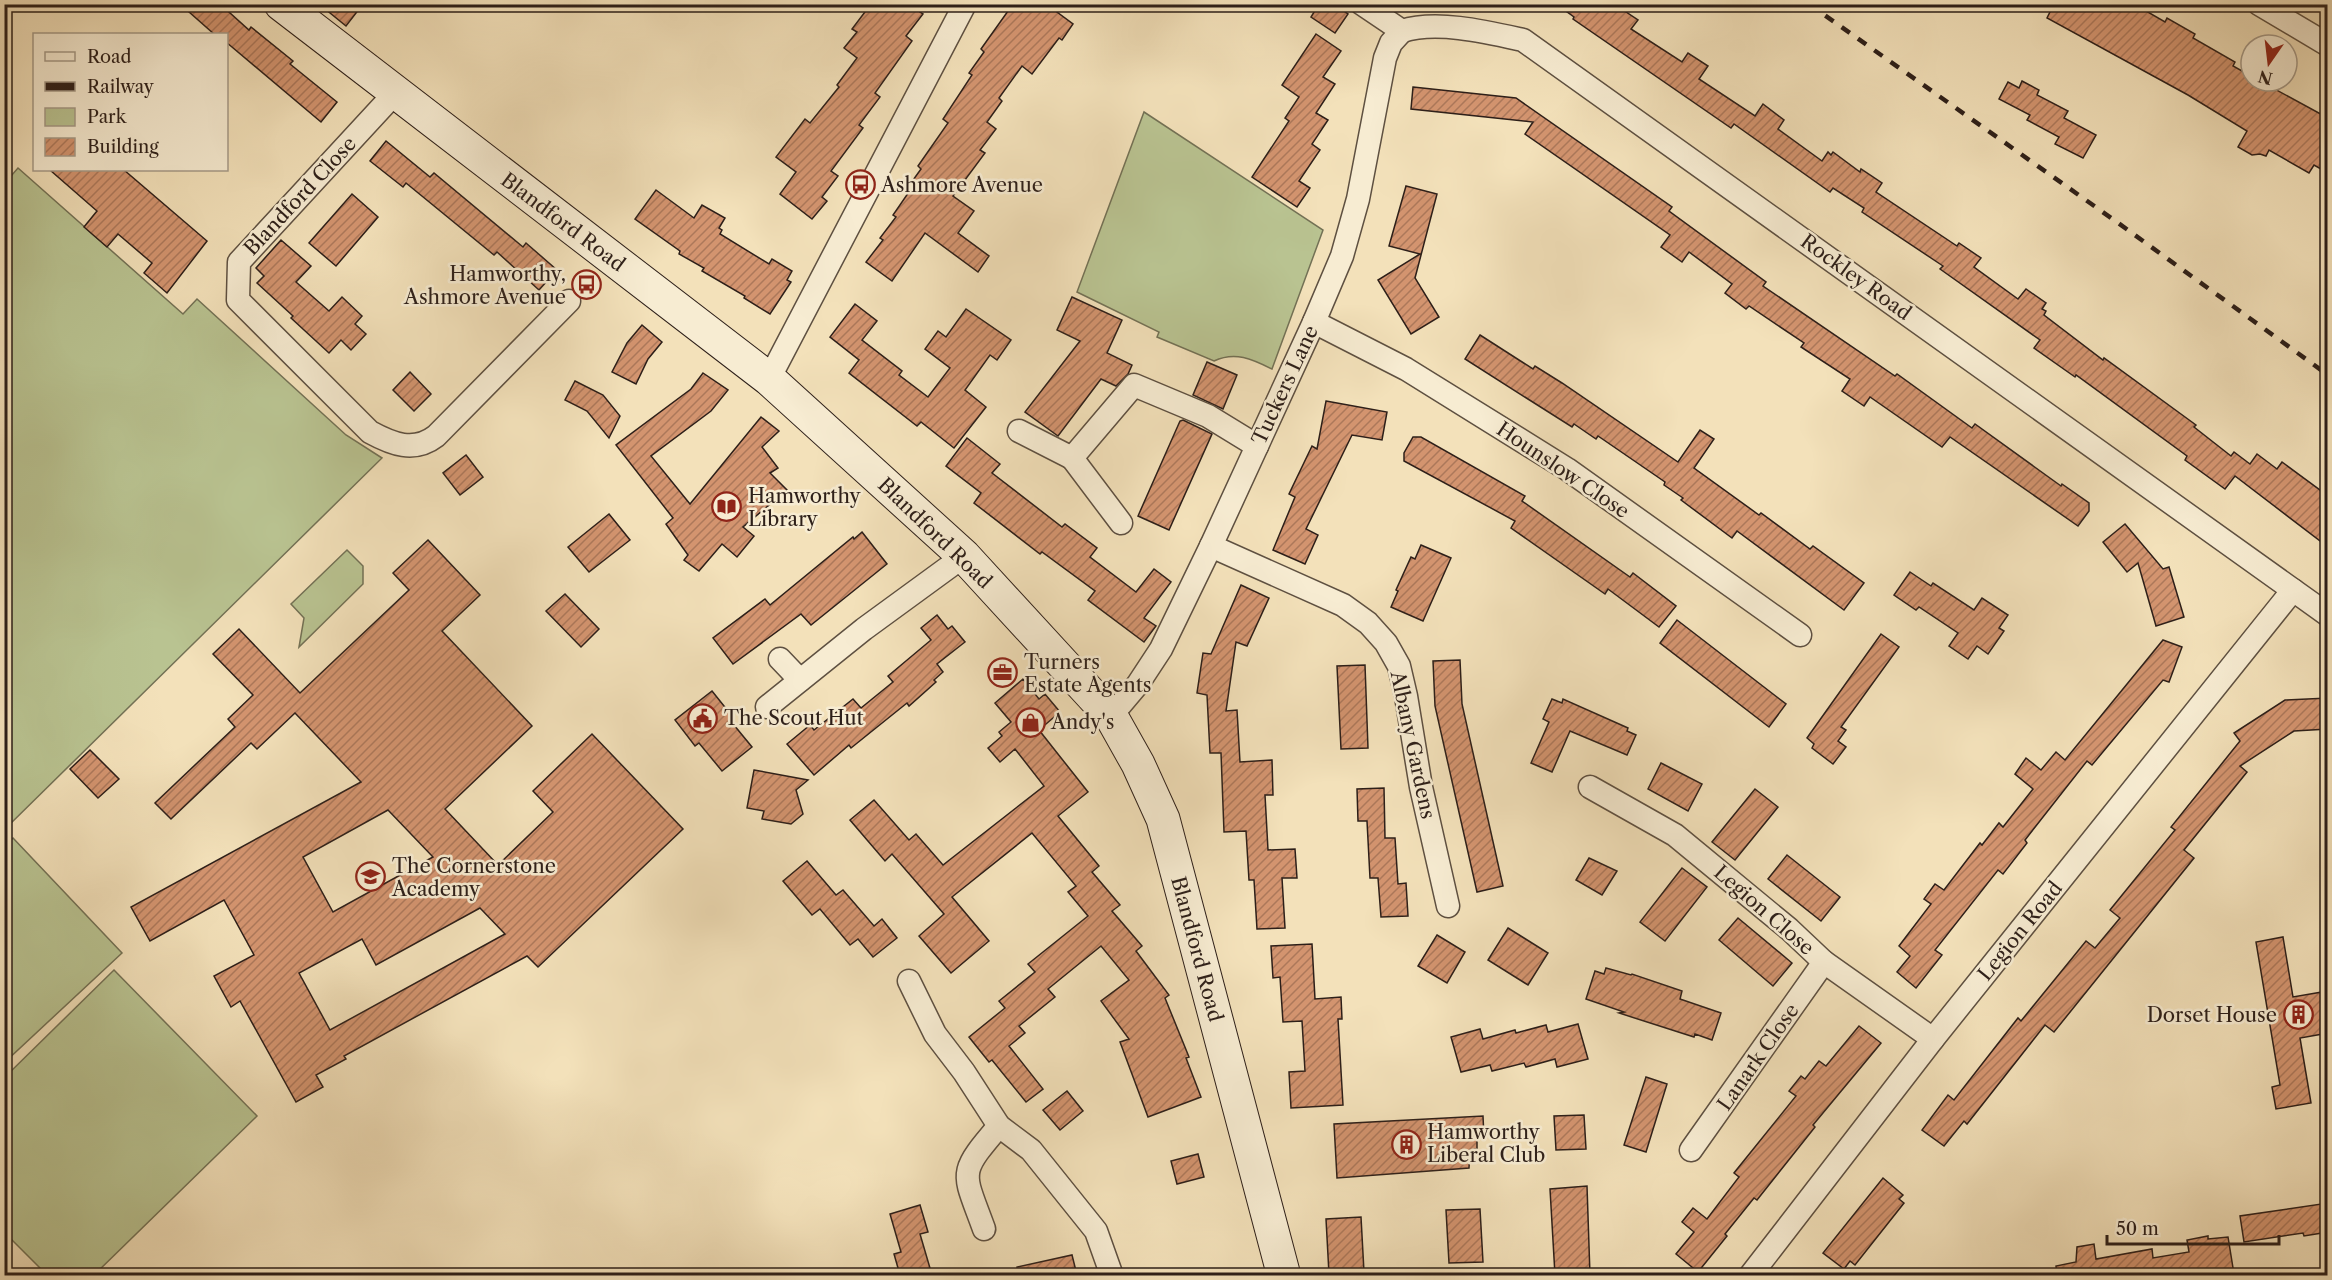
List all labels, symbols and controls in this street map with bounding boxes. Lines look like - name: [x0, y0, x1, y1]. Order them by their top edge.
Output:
- legend: [33, 33, 228, 171]
- north arrow: [2239, 33, 2299, 93]
- text: Road: [87, 46, 132, 68]
- text: N: [2256, 66, 2275, 89]
- text: Railway: [87, 76, 155, 98]
- text: Park: [87, 106, 128, 128]
- street label: Blandford Close: [239, 132, 361, 260]
- text: Building: [87, 136, 159, 158]
- street label: Blandford Road: [496, 167, 630, 277]
- bus stop icon: Ashmore Avenue: [844, 169, 876, 201]
- place label: Ashmore Avenue: [880, 173, 1043, 197]
- street label: Rockley Road: [1796, 229, 1916, 325]
- place label: Hamworthy, Ashmore Avenue: [403, 262, 566, 309]
- bus stop icon: Hamworthy, Ashmore Avenue: [571, 269, 603, 301]
- street label: Tuckers Lane: [1247, 322, 1323, 448]
- street label: Hounslow Close: [1492, 417, 1634, 523]
- street label: Blandford Road: [873, 473, 997, 593]
- place label: Hamworthy Library: [748, 484, 861, 531]
- library icon: Hamworthy Library: [711, 491, 743, 523]
- place label: Turners Estate Agents: [1024, 650, 1152, 697]
- office icon: Turners Estate Agents: [987, 657, 1019, 689]
- street label: Albany Gardens: [1385, 668, 1440, 821]
- public building icon: The Scout Hut: [687, 702, 719, 734]
- place label: The Scout Hut: [724, 706, 864, 730]
- shop icon: Andy's: [1014, 706, 1046, 738]
- place label: Andy's: [1050, 710, 1114, 734]
- place label: The Cornerstone Academy: [391, 854, 556, 901]
- street label: Legion Close: [1709, 860, 1819, 960]
- school or university icon: The Cornerstone Academy: [355, 861, 387, 893]
- street label: Blandford Road: [1166, 874, 1228, 1024]
- street label: Legion Road: [1973, 877, 2067, 985]
- street label: Lanark Close: [1712, 999, 1804, 1115]
- building icon: Dorset House: [2282, 999, 2314, 1031]
- place label: Dorset House: [2147, 1003, 2277, 1027]
- place label: Hamworthy Liberal Club: [1427, 1120, 1545, 1167]
- building icon: Hamworthy Liberal Club: [1390, 1128, 1422, 1160]
- scale bar: [2107, 1208, 2280, 1246]
- text: 50 m: [2116, 1218, 2159, 1240]

